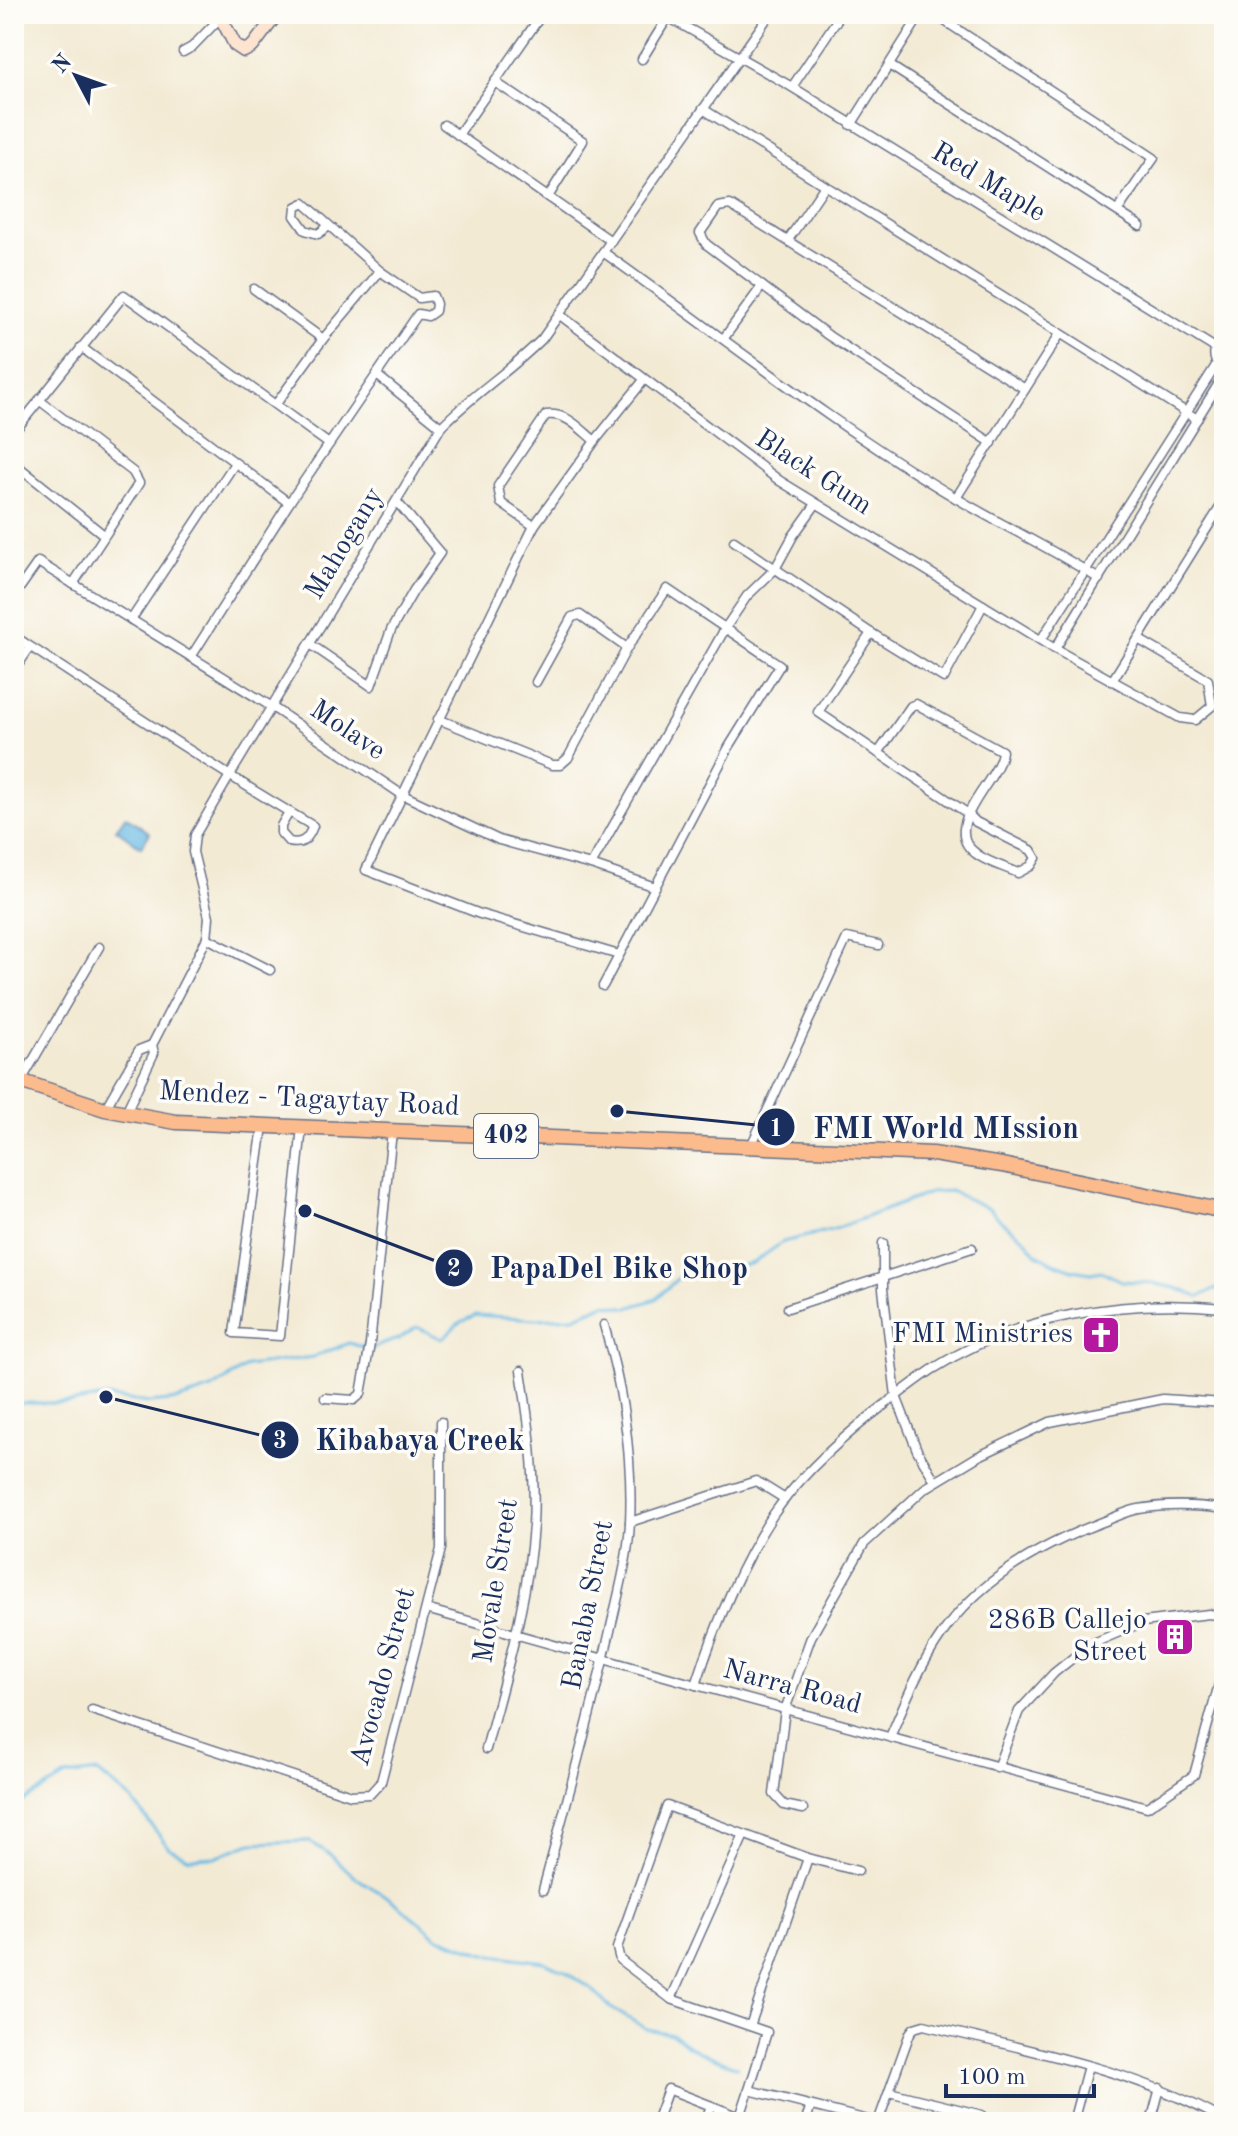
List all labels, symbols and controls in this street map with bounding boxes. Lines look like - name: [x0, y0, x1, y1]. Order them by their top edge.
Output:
- north arrow: [36, 36, 116, 116]
- text: N: [49, 50, 76, 78]
- street label: Red Maple: [926, 138, 1050, 228]
- street label: Black Gum: [750, 425, 876, 521]
- street label: Mahogany: [301, 483, 389, 605]
- street label: Molave: [304, 696, 390, 766]
- street label: Mendez - Tagaytay Road: [158, 1078, 460, 1122]
- callout: FMI World MIssion: [756, 1100, 1095, 1154]
- road number: 402: [474, 1114, 538, 1158]
- text: FMI World MIssion: [813, 1115, 1079, 1145]
- text: 1: [769, 1118, 783, 1142]
- callout: PapaDel Bike Shop: [434, 1241, 764, 1295]
- text: PapaDel Bike Shop: [490, 1255, 748, 1285]
- text: 2: [447, 1258, 461, 1282]
- church icon: FMI Ministries: [1080, 1314, 1122, 1356]
- place label: FMI Ministries: [892, 1321, 1073, 1349]
- callout: Kibabaya Creek: [260, 1413, 541, 1467]
- text: Kibabaya Creek: [315, 1427, 525, 1457]
- text: 3: [273, 1430, 287, 1454]
- street label: Movale Street: [470, 1497, 524, 1665]
- street label: Banaba Street: [559, 1518, 619, 1692]
- street label: Avocado Street: [347, 1585, 421, 1769]
- place label: 286B Callejo Street: [988, 1607, 1147, 1667]
- building icon: 286B Callejo Street: [1154, 1616, 1196, 1658]
- street label: Narra Road: [720, 1656, 864, 1720]
- scale bar: [946, 2048, 1094, 2098]
- text: 100 m: [958, 2066, 1026, 2090]

